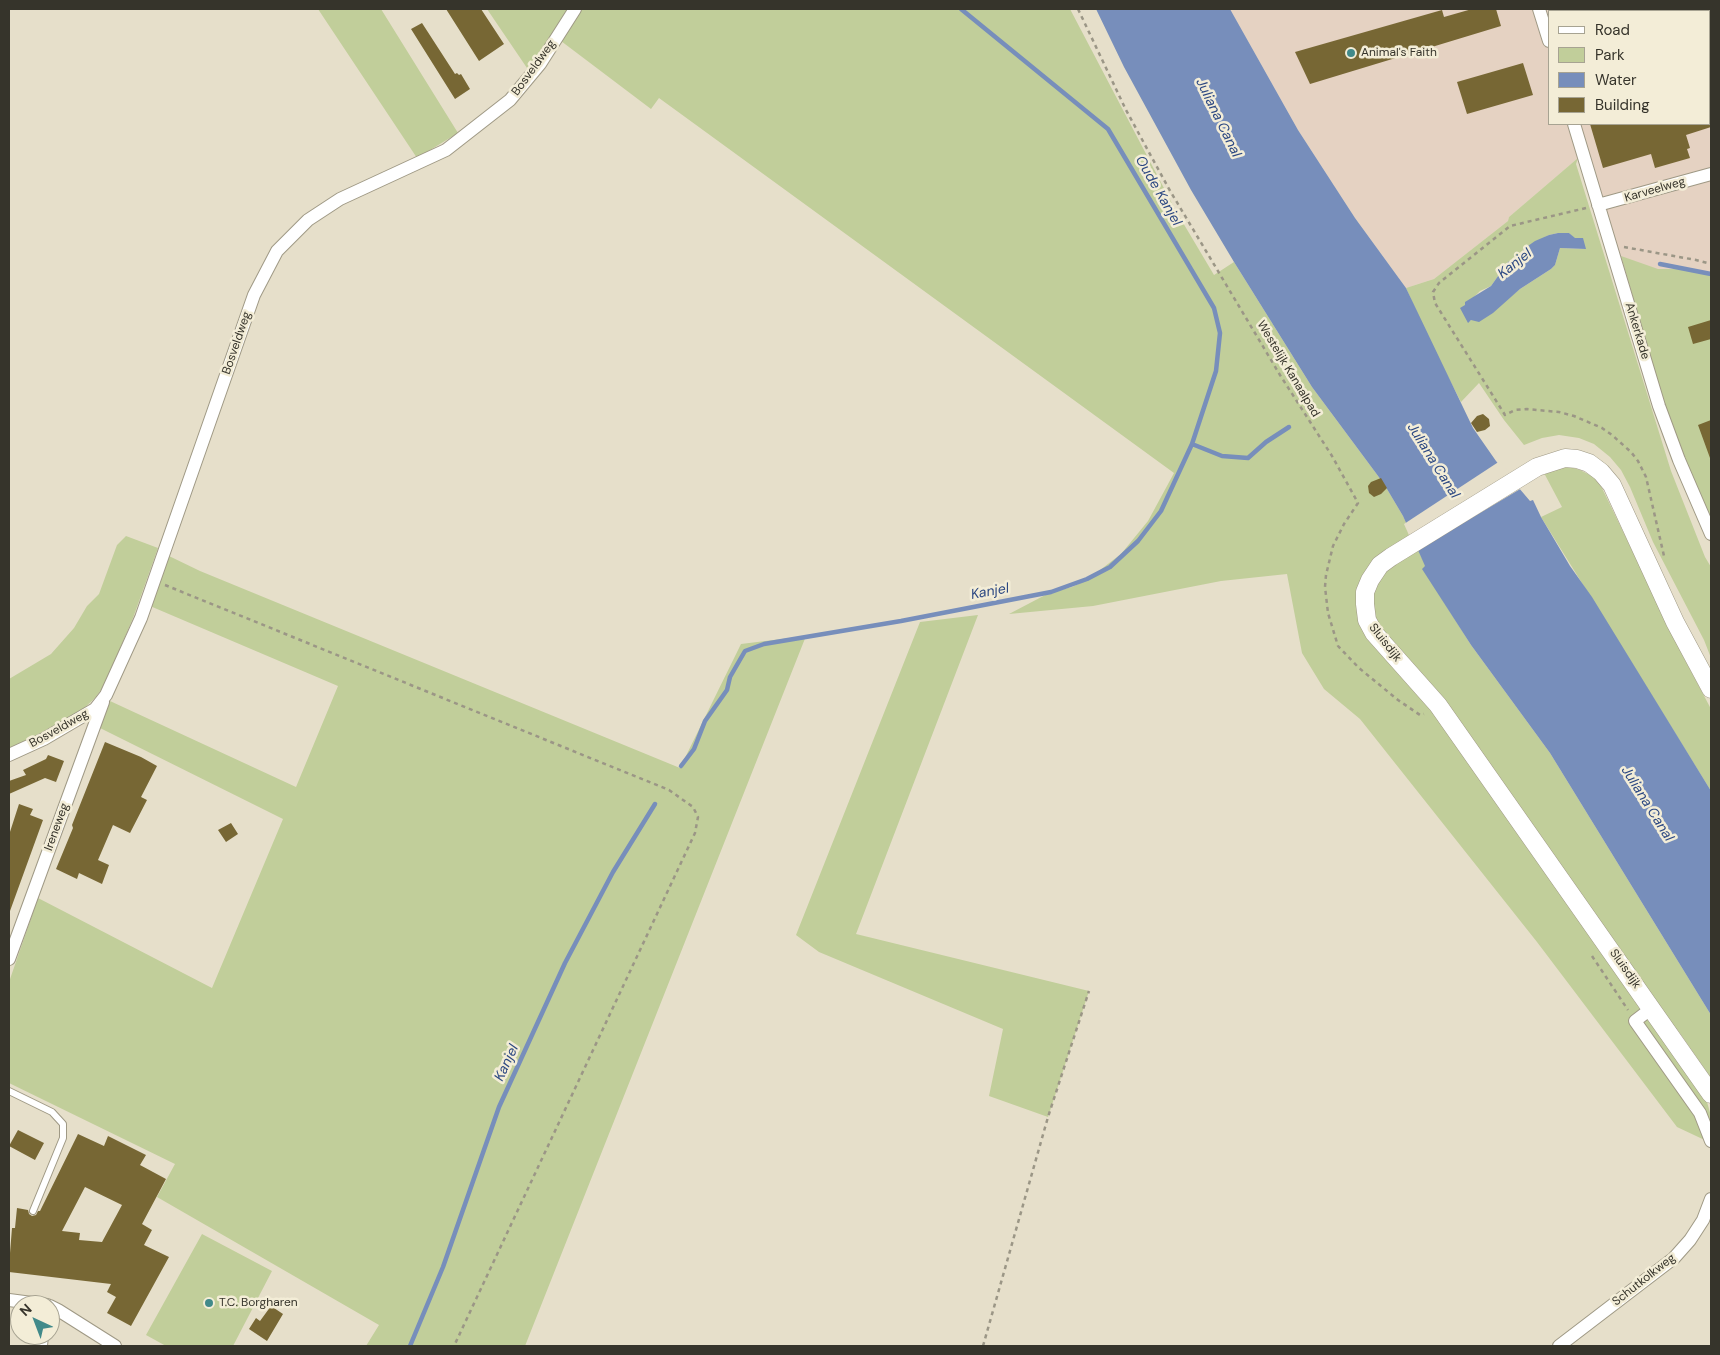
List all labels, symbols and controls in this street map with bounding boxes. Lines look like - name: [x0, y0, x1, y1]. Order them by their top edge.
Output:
- legend: [1548, 10, 1710, 125]
- text: Road: [1595, 20, 1630, 40]
- street label: Bosveldweg: [509, 37, 559, 99]
- text: Park: [1595, 45, 1625, 65]
- place label: Animal's Faith: [1361, 46, 1437, 60]
- marker: Animal's Faith: [1345, 47, 1357, 59]
- text: Water: [1595, 70, 1636, 90]
- water label: Juliana Canal: [1192, 76, 1244, 160]
- text: Building: [1595, 95, 1650, 115]
- water label: Oude Kanjel: [1131, 153, 1185, 229]
- street label: Karveelweg: [1623, 174, 1687, 206]
- water label: Kanjel: [1495, 246, 1535, 282]
- street label: Ankerkade: [1622, 301, 1652, 361]
- street label: Bosveldweg: [220, 310, 254, 376]
- street label: Westelijk Kanaalpad: [1253, 318, 1323, 420]
- water label: Juliana Canal: [1403, 420, 1463, 502]
- water label: Kanjel: [970, 580, 1010, 604]
- street label: Sluisdijk: [1366, 621, 1404, 665]
- street label: Bosveldweg: [27, 707, 91, 751]
- water label: Juliana Canal: [1617, 763, 1677, 845]
- street label: Ireneweg: [42, 801, 72, 853]
- street label: Sluisdijk: [1606, 947, 1644, 991]
- water label: Kanjel: [491, 1042, 523, 1084]
- street label: Schutkolkweg: [1610, 1251, 1678, 1309]
- north arrow: [10, 1295, 60, 1345]
- place label: T.C. Borgharen: [219, 1296, 298, 1310]
- marker: T.C. Borgharen: [203, 1297, 215, 1309]
- text: N: [16, 1300, 35, 1320]

